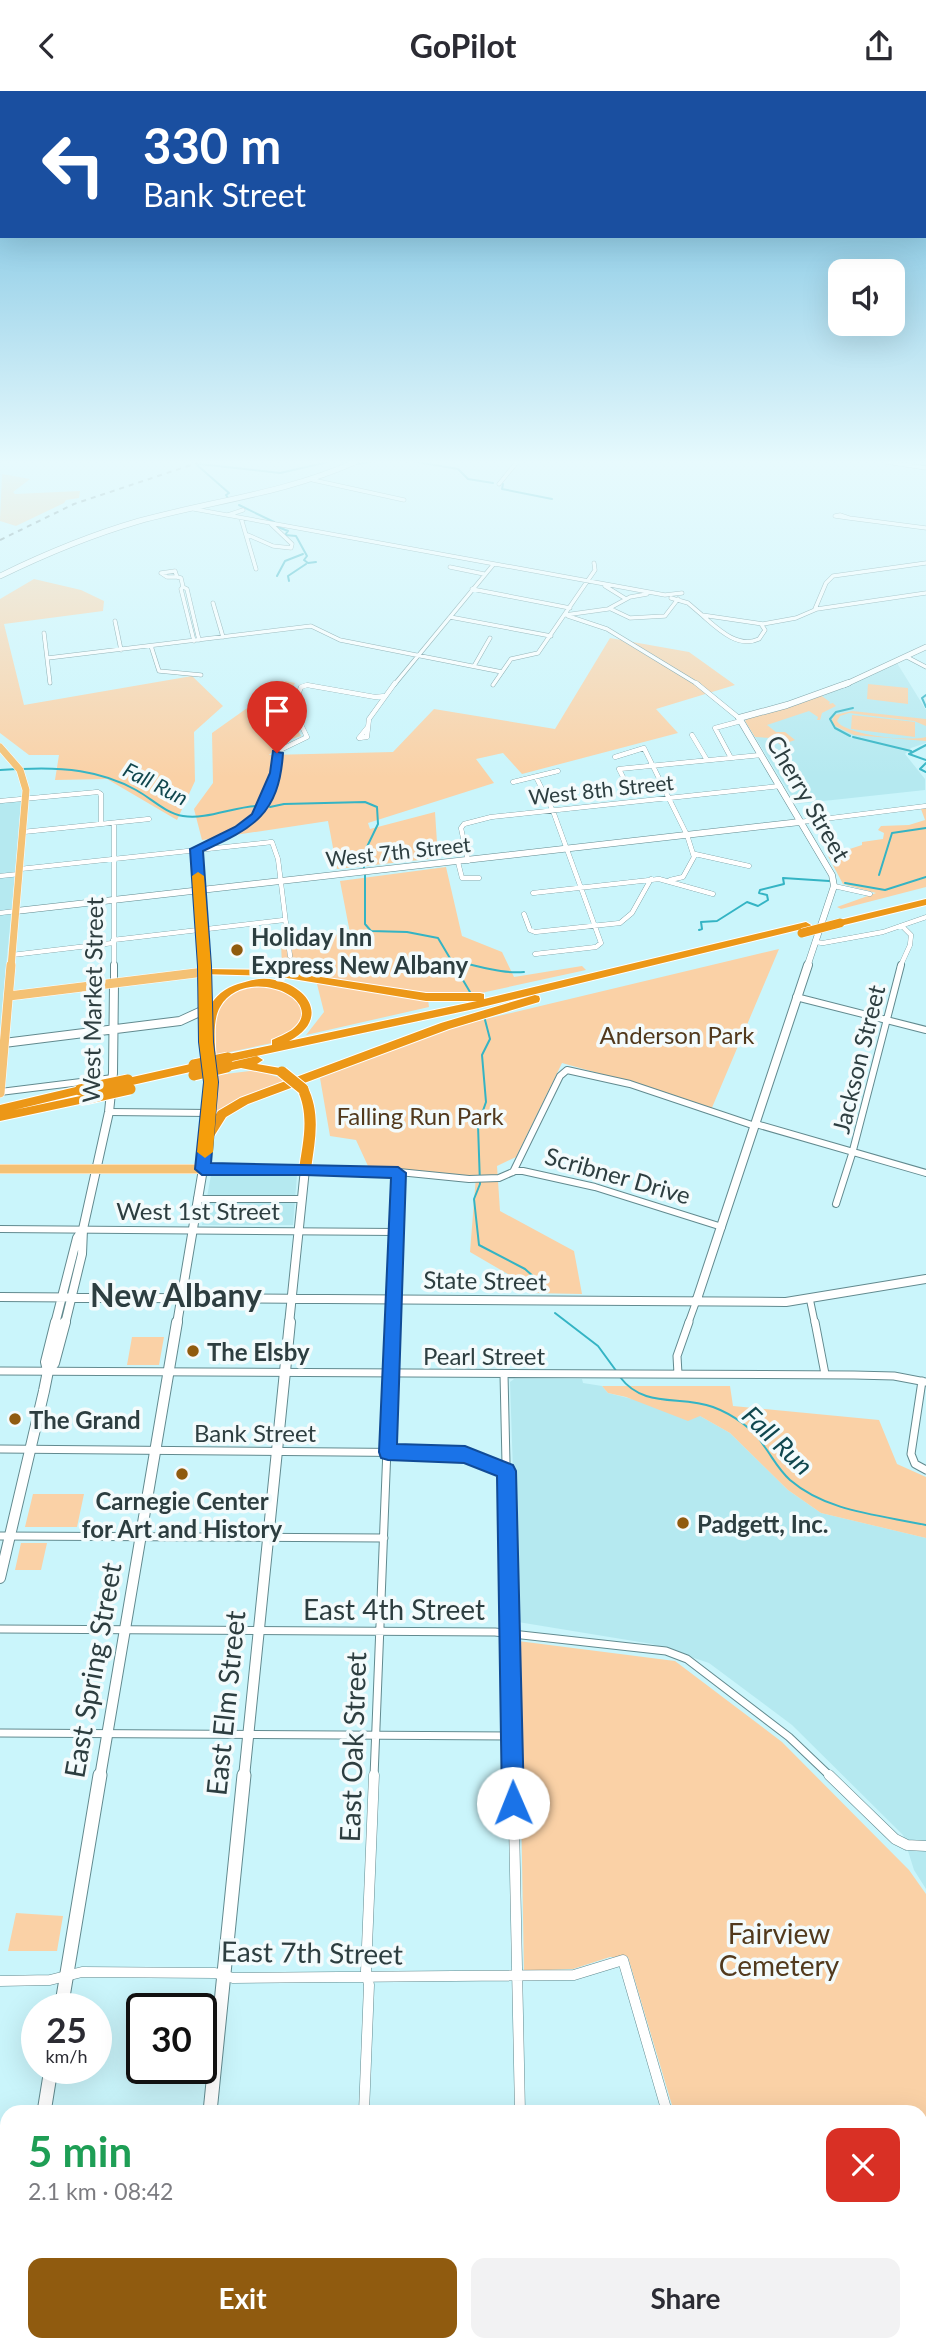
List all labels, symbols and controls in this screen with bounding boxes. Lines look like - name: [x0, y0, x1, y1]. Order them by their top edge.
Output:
- text: GoPilot: [410, 26, 516, 65]
- icon: back: [28, 27, 66, 65]
- icon: share: [860, 27, 898, 65]
- text: 330 m: [143, 116, 281, 174]
- icon: left: [28, 119, 119, 210]
- text: Bank Street: [143, 175, 306, 214]
- map controls: [828, 259, 905, 336]
- button: sound: [828, 259, 905, 336]
- pin: [247, 681, 307, 753]
- icon: arrive: [258, 692, 296, 730]
- street label: Cherry Street: [761, 730, 857, 867]
- water label: Fall Run: [120, 756, 192, 810]
- street label: West 8th Street: [527, 769, 675, 809]
- street label: West 7th Street: [324, 831, 472, 871]
- street label: West Market Street: [76, 896, 108, 1103]
- place label: Holiday Inn Express New Albany: [251, 922, 468, 979]
- marker: Holiday Inn Express New Albany: [229, 942, 245, 958]
- street label: Jackson Street: [826, 981, 891, 1136]
- park label: Anderson Park: [600, 1020, 755, 1049]
- park label: Falling Run Park: [336, 1101, 504, 1130]
- street label: Scribner Drive: [542, 1140, 694, 1210]
- street label: West 1st Street: [116, 1196, 280, 1225]
- street label: State Street: [423, 1264, 547, 1296]
- district label: New Albany: [90, 1275, 262, 1314]
- place label: The Elsby: [207, 1337, 310, 1366]
- street label: Pearl Street: [423, 1341, 545, 1370]
- marker: The Elsby: [185, 1343, 201, 1359]
- water label: Fall Run: [736, 1399, 820, 1481]
- place label: The Grand: [29, 1405, 141, 1434]
- marker: The Grand: [7, 1411, 23, 1427]
- street label: Bank Street: [194, 1418, 316, 1447]
- marker: Carnegie Center for Art and History: [174, 1466, 190, 1482]
- place label: Carnegie Center for Art and History: [82, 1486, 282, 1543]
- place label: Padgett, Inc.: [697, 1509, 829, 1538]
- marker: Padgett, Inc.: [675, 1515, 691, 1531]
- street label: East Spring Street: [56, 1560, 128, 1780]
- street label: East 4th Street: [303, 1592, 485, 1626]
- street label: East Elm Street: [198, 1609, 252, 1797]
- street label: East Oak Street: [332, 1651, 372, 1843]
- position arrow: [476, 1766, 550, 1840]
- park label: Fairview Cemetery: [719, 1916, 840, 1982]
- street label: East 7th Street: [221, 1933, 403, 1971]
- speed limit sign: 30: [126, 1993, 217, 2084]
- text: 25: [46, 2008, 87, 2050]
- text: km/h: [45, 2045, 88, 2067]
- text: 5 min: [28, 2126, 132, 2176]
- button: close: [826, 2128, 900, 2202]
- text: 2.1 km · 08:42: [28, 2177, 173, 2205]
- button: Exit: [28, 2258, 457, 2338]
- button: Share: [471, 2258, 900, 2338]

